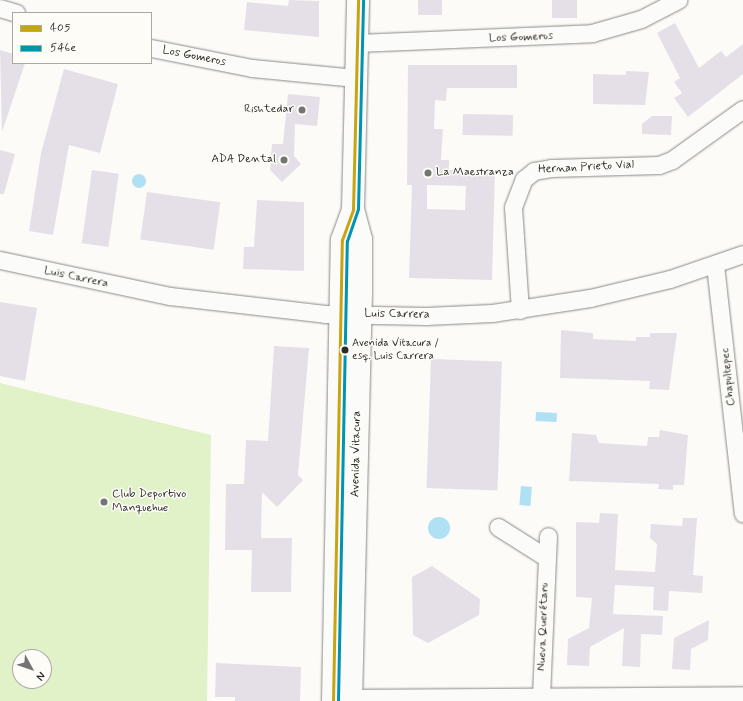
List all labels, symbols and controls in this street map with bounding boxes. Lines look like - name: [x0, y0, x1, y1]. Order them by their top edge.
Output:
- legend: [12, 12, 152, 64]
- text: 405: [50, 20, 71, 36]
- street label: Los Gomeros: [488, 30, 554, 46]
- text: 546e: [50, 40, 76, 56]
- street label: Los Gomeros: [160, 44, 228, 70]
- place label: Rishtedar: [244, 103, 294, 117]
- marker: Rishtedar: [297, 105, 307, 115]
- place label: ADA Dental: [215, 153, 276, 167]
- marker: ADA Dental: [279, 155, 289, 165]
- street label: Hernan Prieto Vial: [538, 158, 634, 178]
- place label: La Maestranza: [436, 166, 513, 180]
- marker: La Maestranza: [423, 168, 433, 178]
- street label: Luis Carrera: [42, 264, 110, 292]
- street label: Luis Carrera: [363, 307, 431, 323]
- place label: Avenida Vitacura / esq. Luis Carrera: [352, 337, 440, 363]
- marker: Avenida Vitacura / esq. Luis Carrera: [340, 345, 350, 355]
- street label: Chapultepec: [719, 347, 739, 407]
- street label: Avenida Vitacura: [349, 410, 365, 498]
- place label: Club Deportivo Manquehue: [112, 488, 187, 516]
- marker: Club Deportivo Manquehue: [99, 497, 109, 507]
- street label: Nueva Querétaro: [535, 583, 553, 671]
- north arrow: [12, 649, 52, 689]
- text: N: [33, 669, 48, 683]

